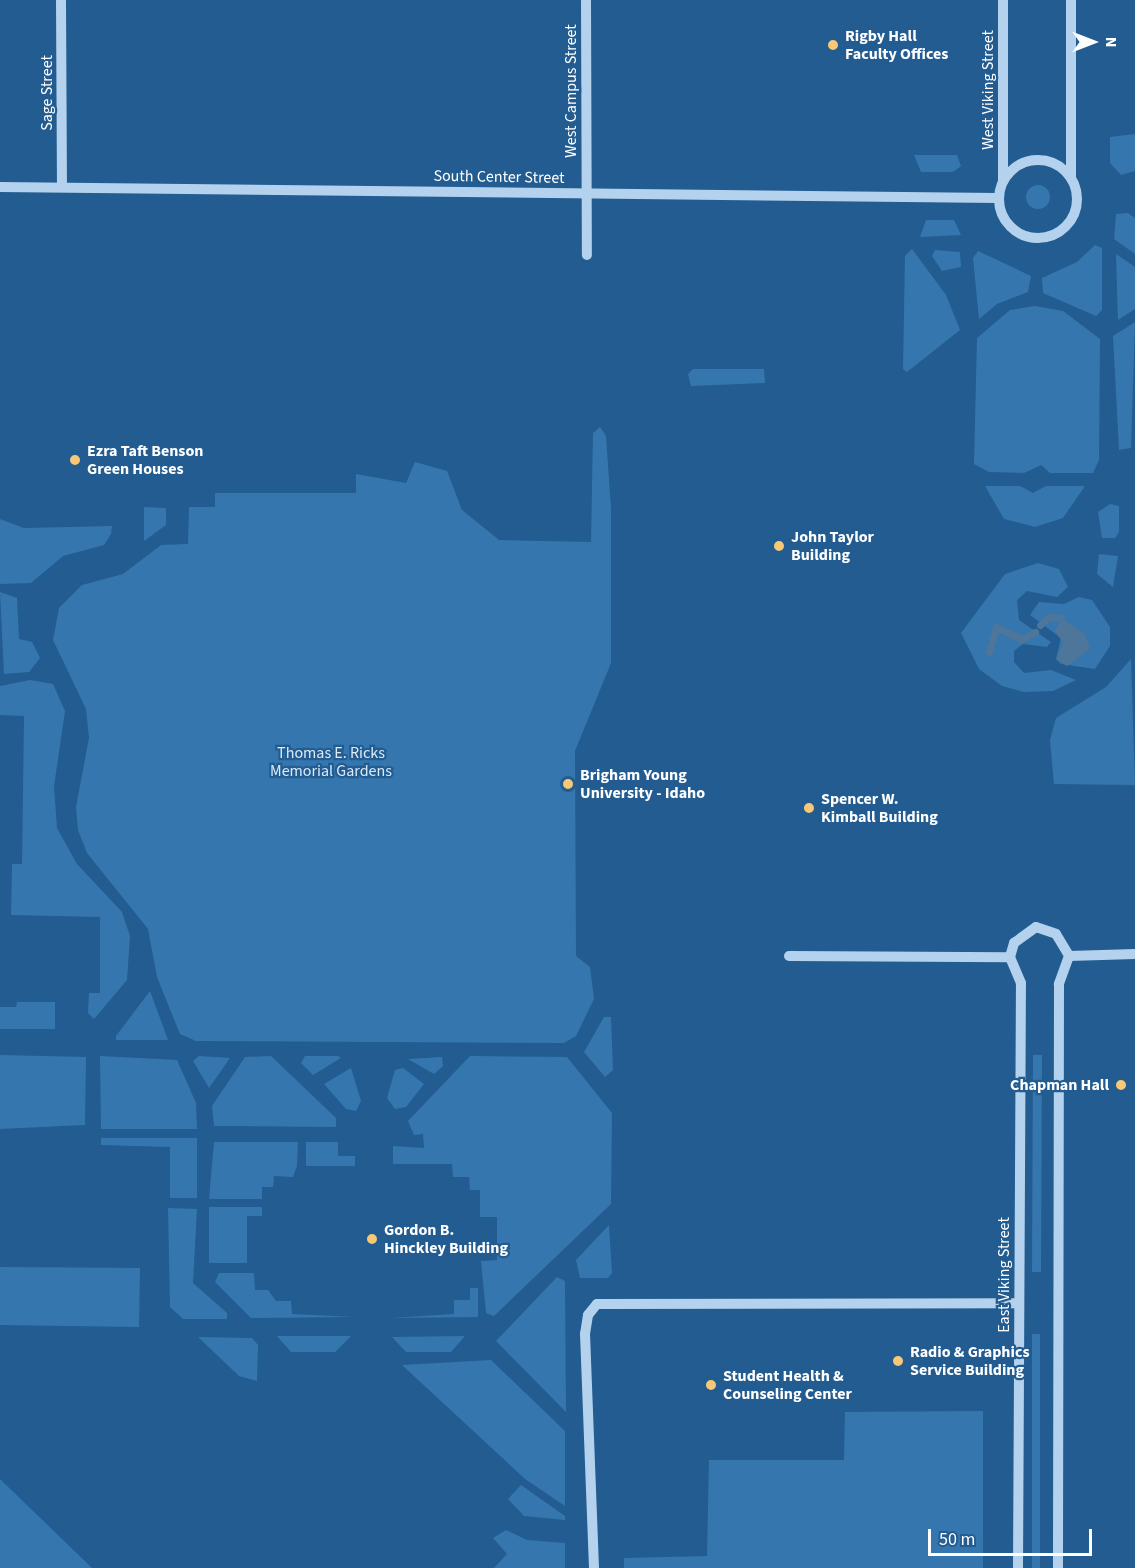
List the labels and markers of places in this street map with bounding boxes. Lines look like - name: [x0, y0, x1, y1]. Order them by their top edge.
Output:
- place label: Rigby Hall Faculty Offices: [845, 26, 948, 64]
- marker: Rigby Hall Faculty Offices: [826, 38, 840, 52]
- place label: Ezra Taft Benson Green Houses: [87, 441, 203, 479]
- marker: Ezra Taft Benson Green Houses: [68, 453, 82, 467]
- place label: John Taylor Building: [791, 527, 874, 565]
- marker: John Taylor Building: [772, 539, 786, 553]
- place label: Brigham Young University - Idaho: [580, 765, 705, 803]
- marker: Brigham Young University - Idaho: [561, 777, 575, 791]
- place label: Spencer W. Kimball Building: [821, 789, 938, 827]
- marker: Spencer W. Kimball Building: [802, 801, 816, 815]
- place label: Chapman Hall: [1010, 1075, 1109, 1095]
- marker: Chapman Hall: [1114, 1078, 1128, 1092]
- place label: Gordon B. Hinckley Building: [384, 1220, 508, 1258]
- marker: Gordon B. Hinckley Building: [365, 1232, 379, 1246]
- place label: Radio & Graphics Service Building: [910, 1342, 1029, 1380]
- marker: Radio & Graphics Service Building: [891, 1354, 905, 1368]
- place label: Student Health & Counseling Center: [723, 1366, 852, 1404]
- marker: Student Health & Counseling Center: [704, 1378, 718, 1392]

